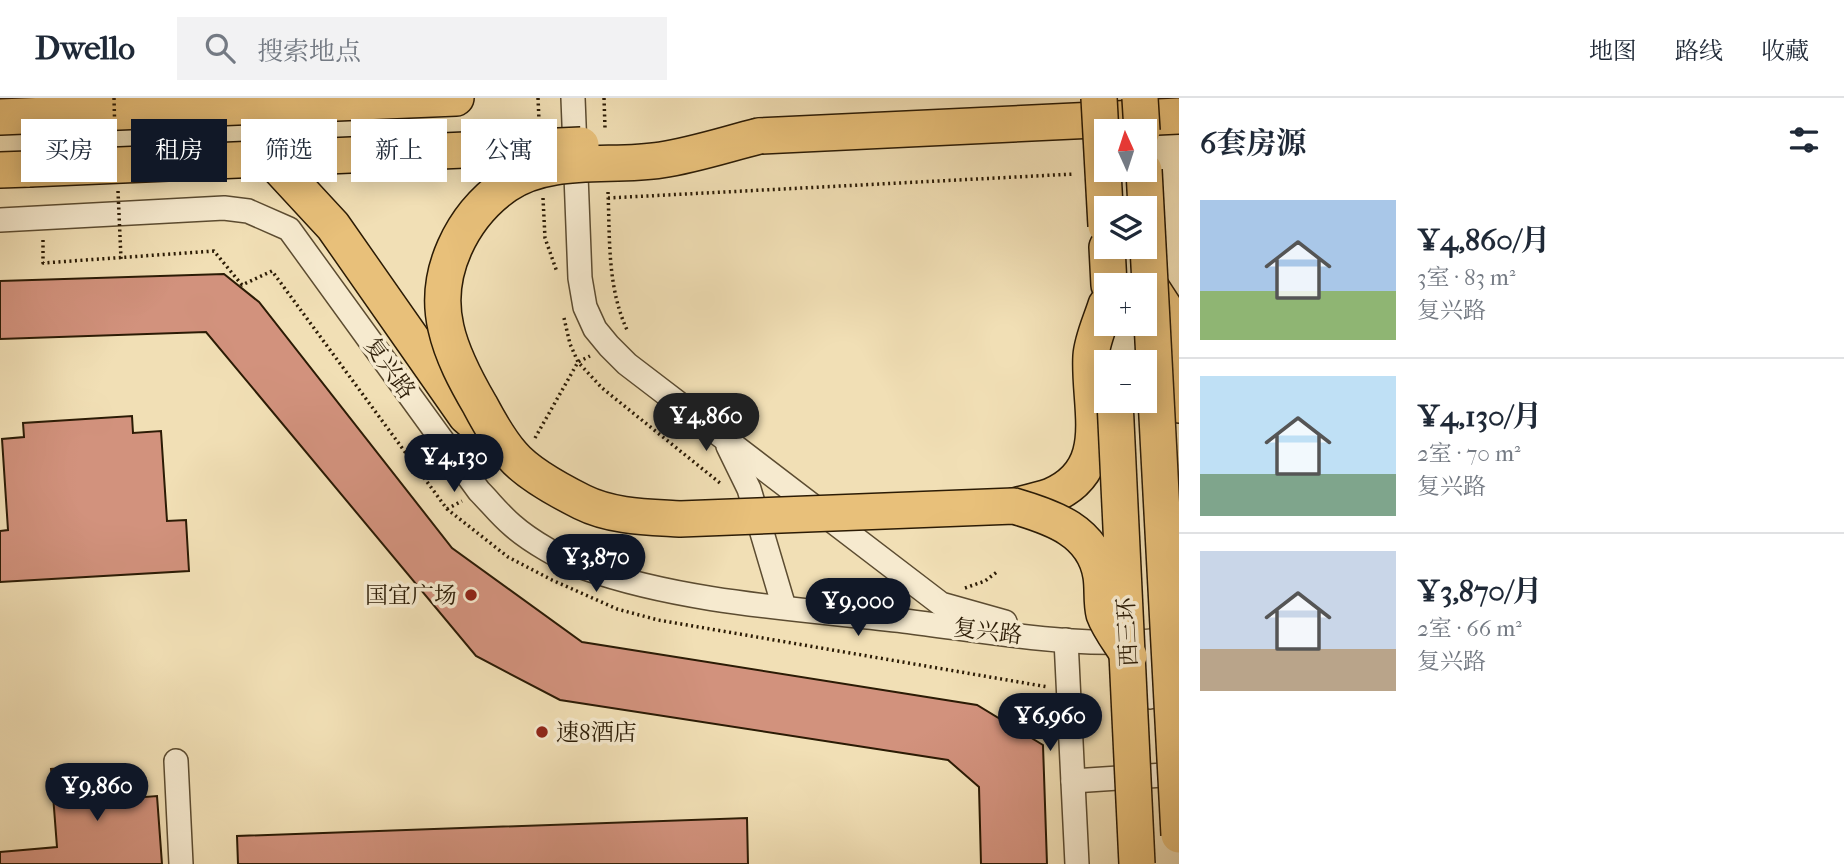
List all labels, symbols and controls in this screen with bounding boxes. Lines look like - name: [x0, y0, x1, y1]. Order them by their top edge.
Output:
- search box: [177, 17, 667, 80]
- text: Dwello: [35, 29, 135, 68]
- icon: search: [201, 29, 239, 67]
- text: 搜索地点: [257, 36, 361, 67]
- text: 地图: [1589, 37, 1637, 65]
- text: 路线: [1675, 37, 1723, 65]
- text: 收藏: [1761, 37, 1809, 65]
- chip: 买房: [21, 119, 117, 182]
- chip: 租房: [131, 119, 227, 182]
- chip: 筛选: [241, 119, 337, 182]
- chip: 新上: [351, 119, 447, 182]
- chip: 公寓: [461, 119, 557, 182]
- north arrow: [1094, 119, 1157, 182]
- map controls: [1094, 119, 1157, 413]
- icon: filters: [1785, 121, 1823, 159]
- text: 6套房源: [1200, 126, 1306, 161]
- button: layers: [1094, 196, 1157, 259]
- text: ¥4,860/月: [1417, 223, 1550, 258]
- icon: home: [1256, 228, 1340, 312]
- text: 3室 · 83 m²: [1417, 264, 1515, 291]
- button: +: [1094, 273, 1157, 336]
- text: 复兴路: [1417, 297, 1486, 324]
- street label: 复兴路: [358, 332, 421, 404]
- button: −: [1094, 350, 1157, 413]
- pin: ¥4,860: [649, 394, 763, 453]
- text: ¥4,130/月: [1417, 399, 1542, 434]
- text: ¥4,860: [669, 402, 743, 429]
- icon: home: [1256, 404, 1340, 488]
- pin: ¥4,130: [397, 434, 511, 494]
- text: 2室 · 70 m²: [1417, 440, 1521, 467]
- text: ¥4,130: [420, 443, 488, 470]
- text: 复兴路: [1417, 473, 1486, 500]
- pin: ¥3,870: [539, 534, 653, 594]
- text: ¥3,870: [562, 543, 630, 570]
- text: ¥3,870/月: [1417, 574, 1542, 609]
- pin: ¥9,000: [801, 578, 915, 638]
- icon: home: [1256, 579, 1340, 663]
- place label: 国宜广场: [365, 582, 457, 609]
- marker: 国宜广场: [463, 587, 479, 603]
- text: ¥9,000: [822, 587, 894, 614]
- street label: 西三环: [1112, 597, 1143, 667]
- street label: 复兴路: [952, 614, 1024, 649]
- text: 2室 · 66 m²: [1417, 615, 1522, 642]
- text: 复兴路: [1417, 648, 1486, 675]
- pin: ¥6,960: [993, 694, 1107, 753]
- text: ¥6,960: [1014, 702, 1086, 729]
- place label: 速8酒店: [556, 719, 637, 746]
- marker: 速8酒店: [534, 724, 550, 740]
- pin: ¥9,860: [40, 764, 154, 823]
- text: ¥9,860: [61, 772, 133, 799]

